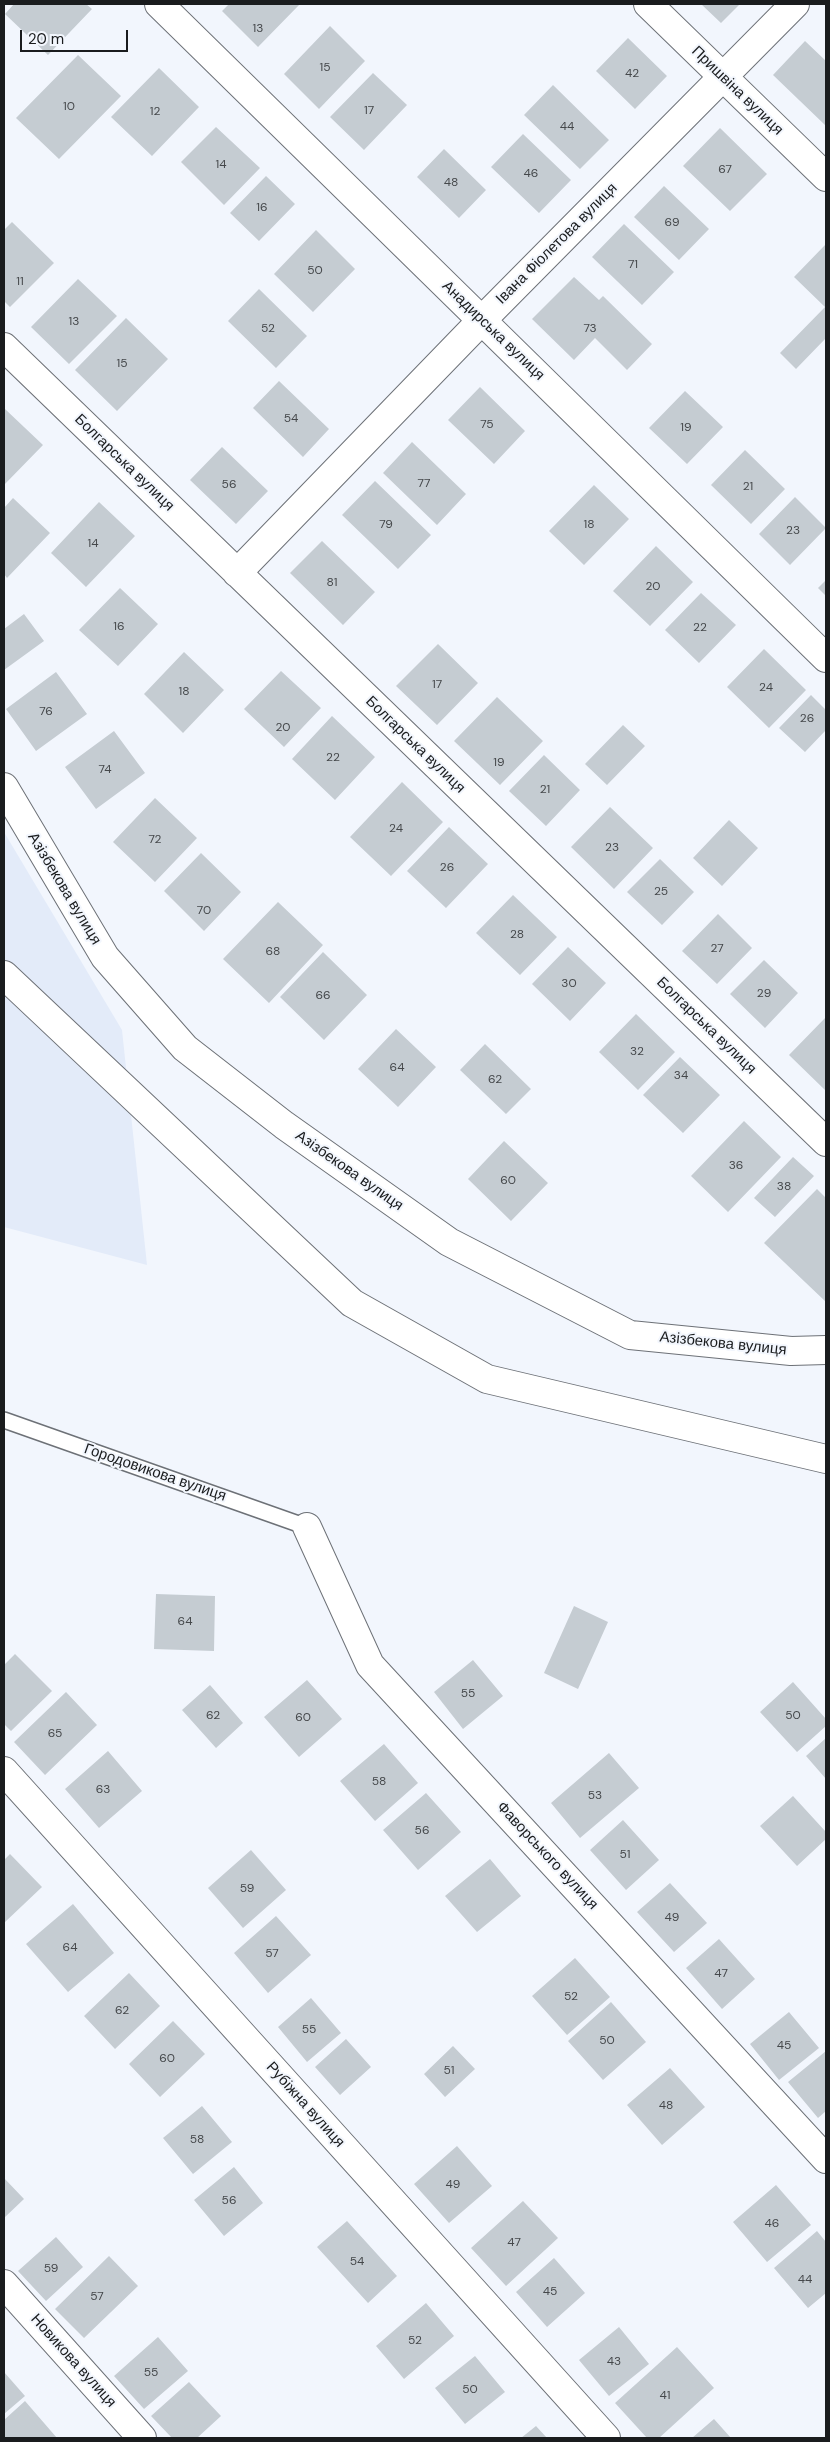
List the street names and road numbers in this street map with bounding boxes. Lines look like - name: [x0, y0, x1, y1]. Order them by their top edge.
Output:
- street label: Пришвіна вулиця: [688, 43, 786, 139]
- street label: Івана Фіолетова вулиця: [493, 180, 621, 308]
- street label: Анадирська вулиця: [438, 278, 548, 384]
- street label: Болгарська вулиця: [70, 411, 178, 515]
- street label: Болгарська вулиця: [361, 693, 469, 797]
- street label: Азізбекова вулиця: [23, 830, 105, 948]
- street label: Болгарська вулиця: [652, 974, 760, 1078]
- street label: Азізбекова вулиця: [292, 1127, 406, 1215]
- street label: Азізбекова вулиця: [659, 1328, 787, 1360]
- street label: Городовикова вулиця: [82, 1440, 228, 1506]
- street label: Фаворського вулиця: [492, 1798, 602, 1914]
- street label: Рубіжна вулиця: [262, 2059, 348, 2151]
- street label: Новикова вулиця: [26, 2311, 120, 2411]

